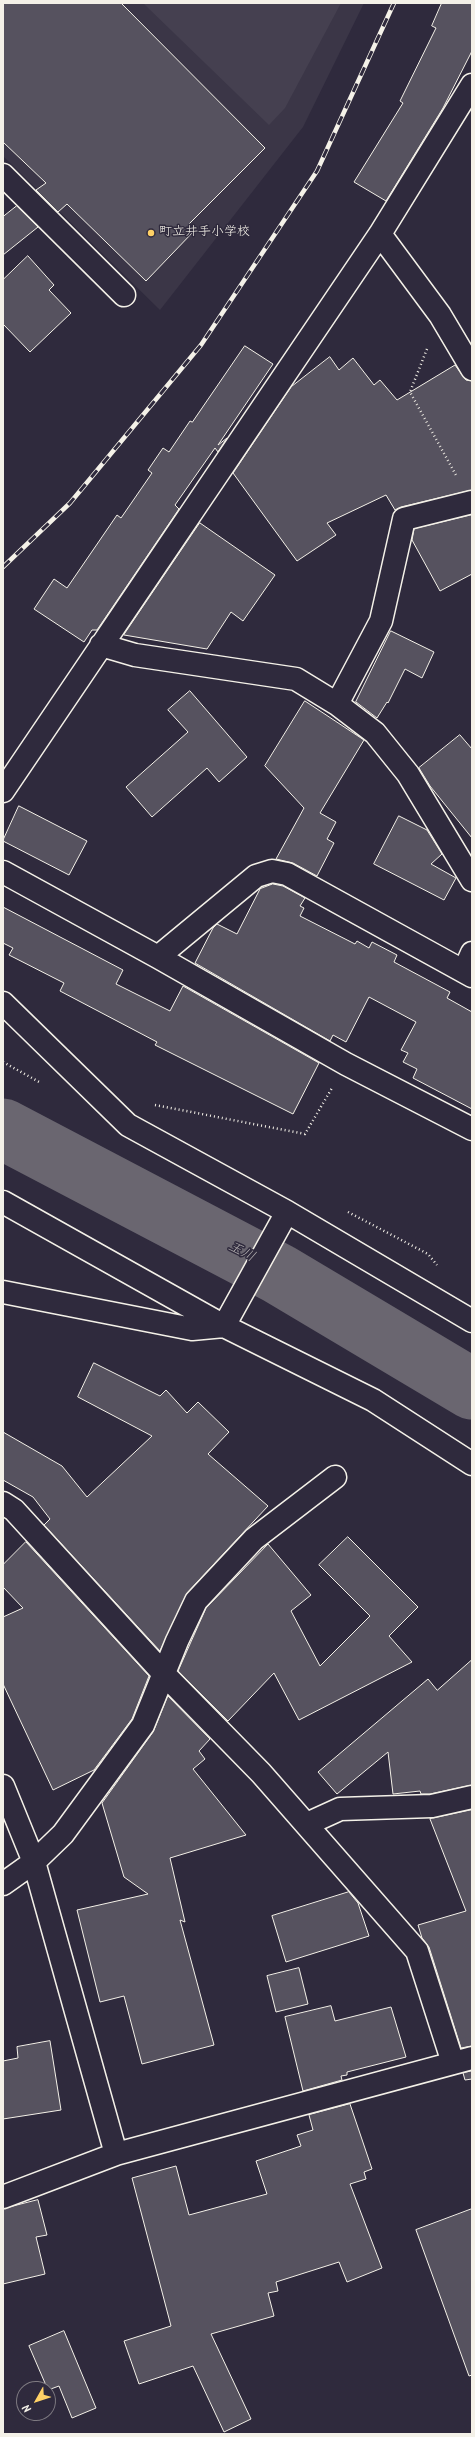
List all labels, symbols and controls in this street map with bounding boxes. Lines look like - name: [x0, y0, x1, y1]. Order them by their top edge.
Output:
- place label: 町立井手小学校: [159, 225, 250, 241]
- marker: 町立井手小学校: [146, 228, 156, 238]
- water label: 玉川: [225, 1239, 257, 1267]
- north arrow: [16, 2381, 56, 2421]
- text: N: [18, 2400, 37, 2416]

